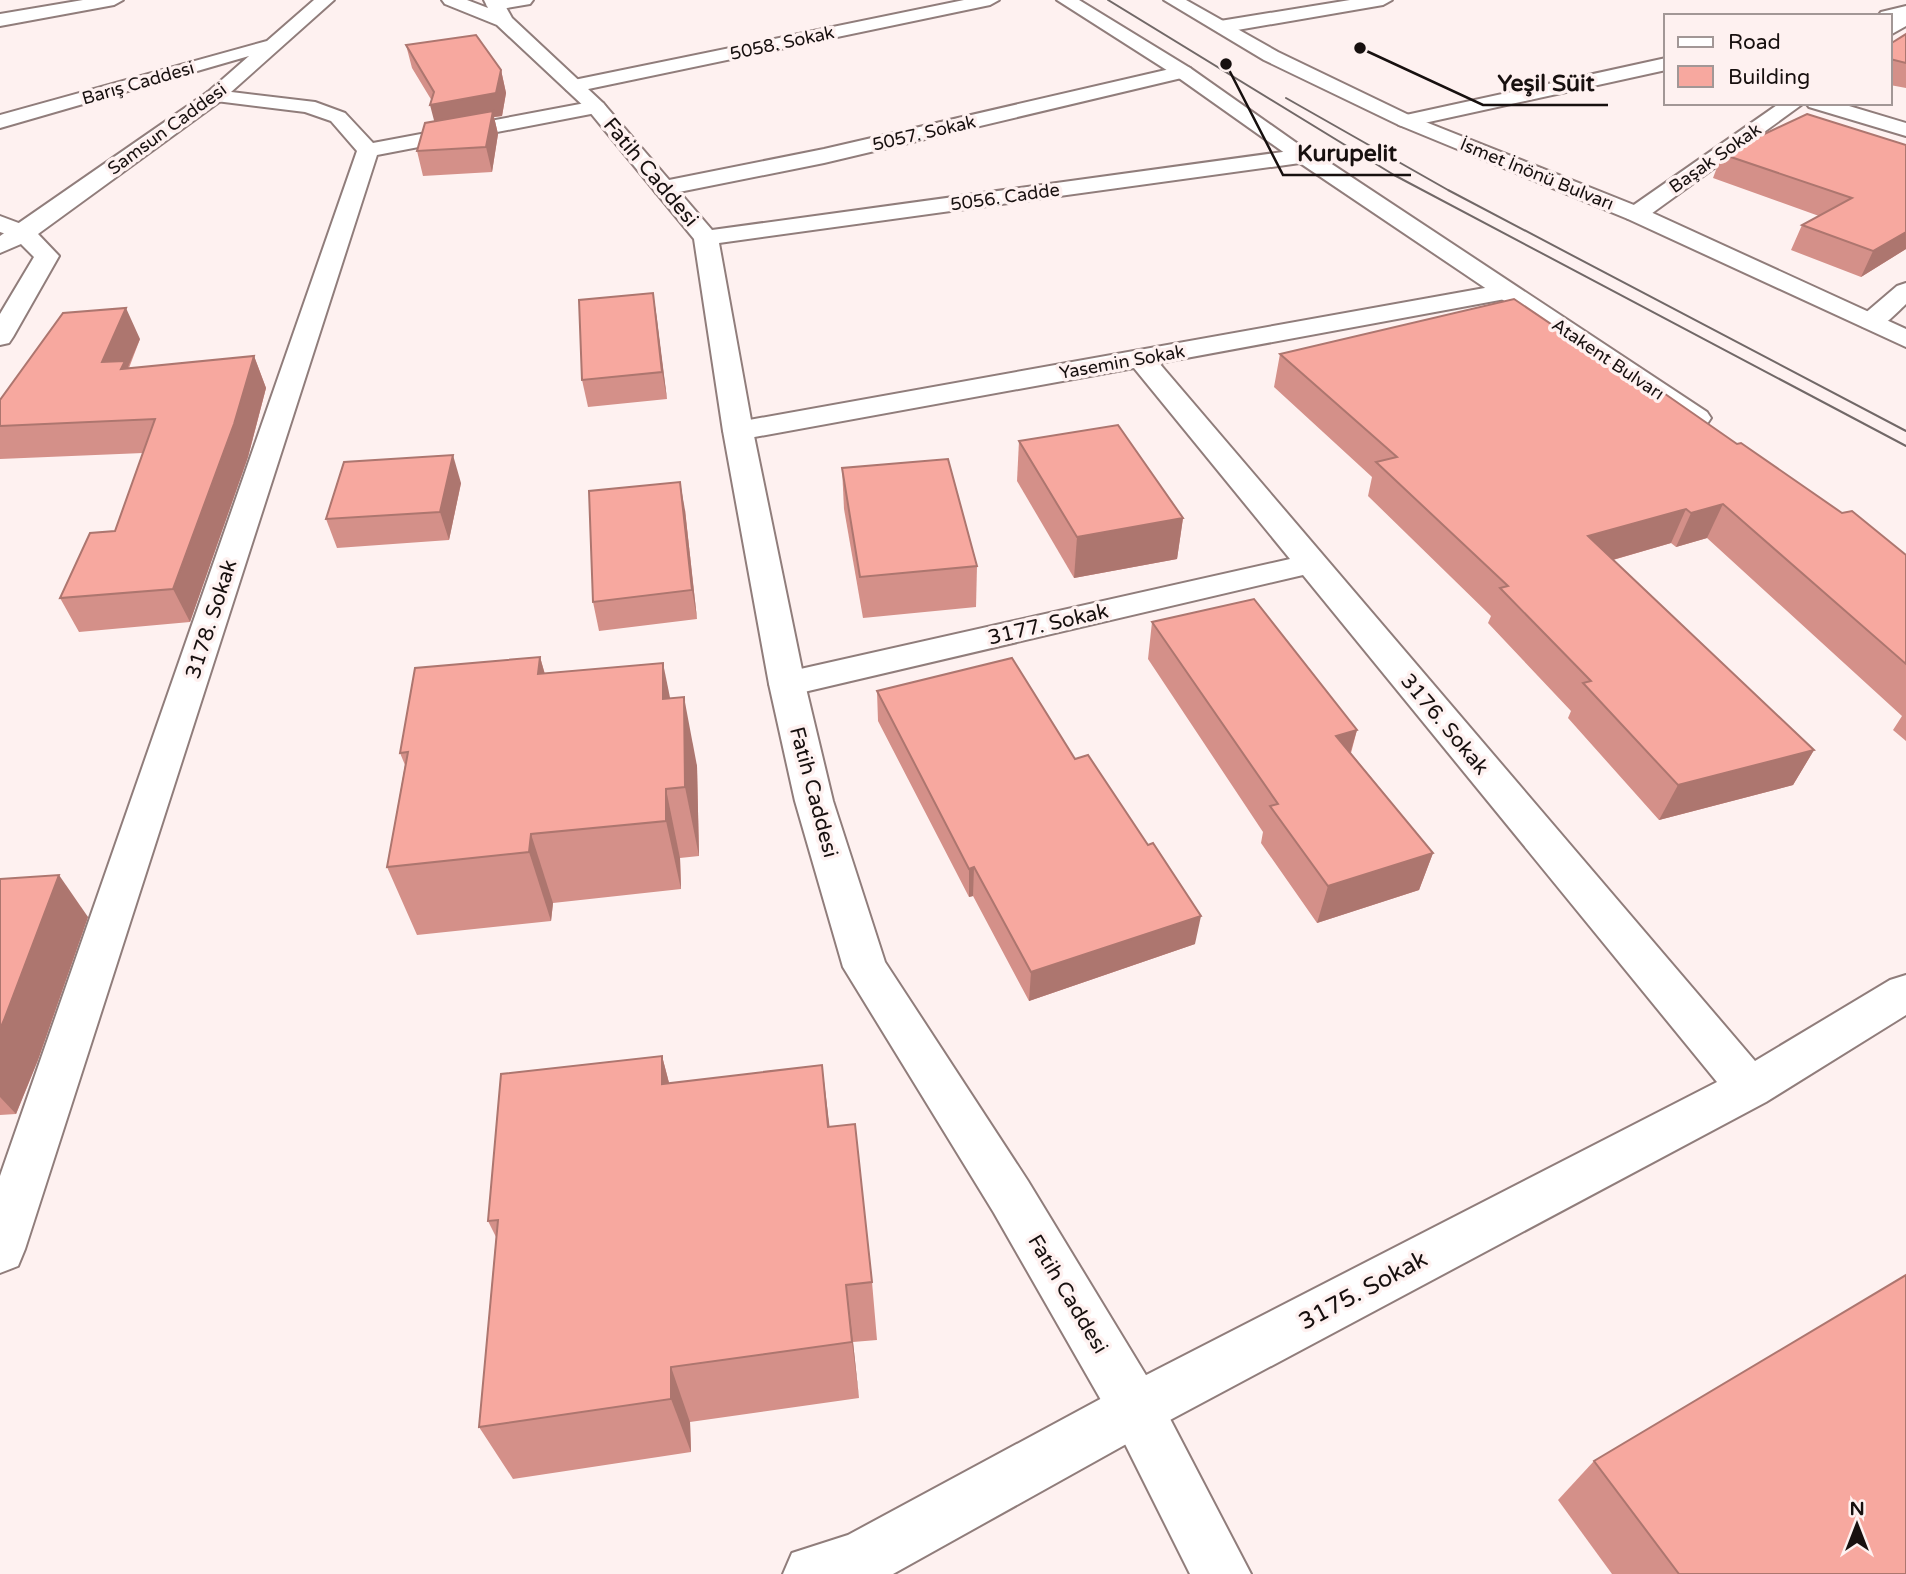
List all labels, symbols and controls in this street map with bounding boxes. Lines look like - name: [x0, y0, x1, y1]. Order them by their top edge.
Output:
- legend: [1664, 14, 1892, 105]
- street label: 5058. Sokak: [728, 21, 836, 65]
- text: Road: [1728, 30, 1781, 55]
- street label: Barış Caddesi: [79, 56, 197, 110]
- callout: Yeşil Süit: [1483, 61, 1608, 105]
- text: Building: [1728, 65, 1810, 90]
- text: Yeşil Süit: [1498, 70, 1595, 98]
- street label: Samsun Caddesi: [103, 78, 231, 180]
- street label: 5057. Sokak: [870, 110, 978, 156]
- street label: Fatih Caddesi: [598, 113, 703, 232]
- street label: Başak Sokak: [1665, 118, 1765, 198]
- callout: Kurupelit: [1283, 131, 1411, 175]
- street label: İsmet İnönü Bulvarı: [1457, 133, 1617, 215]
- text: Kurupelit: [1297, 140, 1397, 168]
- street label: 5056. Cadde: [949, 178, 1061, 216]
- street label: Atakent Bulvarı: [1548, 313, 1668, 405]
- street label: Yasemin Sokak: [1057, 340, 1187, 384]
- street label: 3178. Sokak: [180, 556, 243, 682]
- street label: 3177. Sokak: [985, 598, 1111, 650]
- street label: 3176. Sokak: [1395, 669, 1494, 780]
- street label: Fatih Caddesi: [784, 724, 843, 860]
- street label: Fatih Caddesi: [1022, 1230, 1113, 1358]
- street label: 3175. Sokak: [1294, 1244, 1432, 1336]
- north arrow: [1822, 1490, 1892, 1560]
- text: N: [1849, 1498, 1865, 1520]

